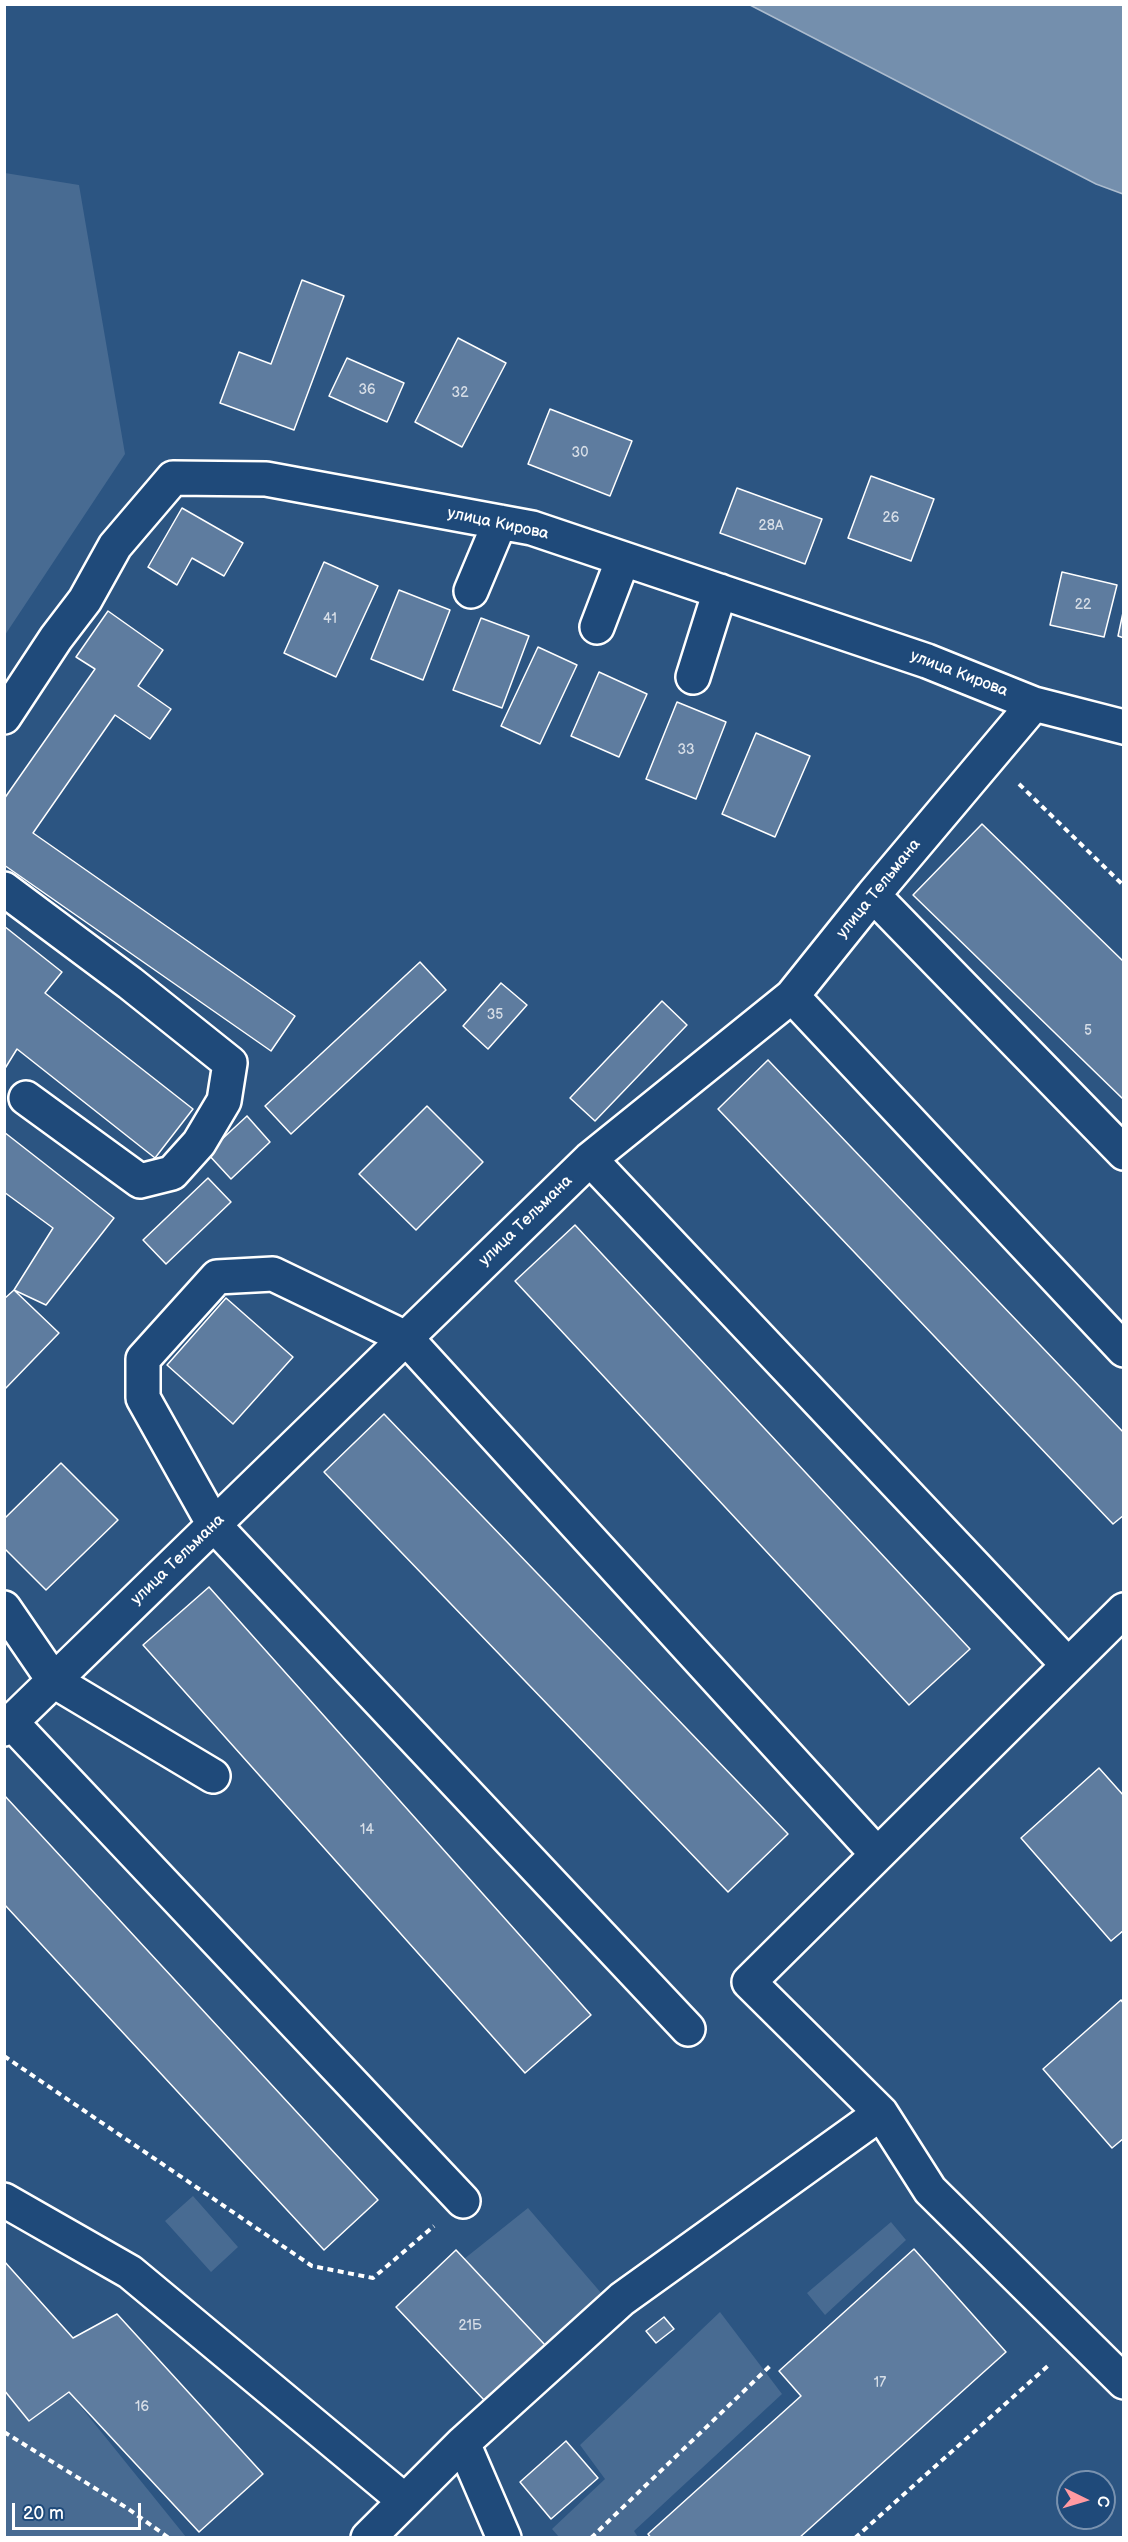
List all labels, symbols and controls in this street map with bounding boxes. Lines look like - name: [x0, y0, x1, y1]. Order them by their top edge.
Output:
- house number: 36: [358, 382, 376, 398]
- house number: 32: [452, 385, 468, 401]
- house number: 30: [572, 445, 588, 461]
- street label: улица Кирова: [446, 504, 550, 544]
- house number: 26: [883, 510, 899, 526]
- house number: 28А: [759, 518, 783, 534]
- house number: 22: [1075, 597, 1091, 613]
- house number: 41: [323, 611, 337, 627]
- street label: улица Кирова: [907, 647, 1011, 701]
- house number: 33: [677, 742, 695, 758]
- street label: улица Тельмана: [833, 835, 925, 943]
- house number: 35: [487, 1007, 503, 1023]
- house number: 5: [1084, 1023, 1092, 1039]
- street label: улица Тельмана: [475, 1172, 577, 1270]
- street label: улица Тельмана: [127, 1511, 229, 1609]
- house number: 14: [360, 1822, 374, 1838]
- house number: 21Б: [458, 2318, 482, 2334]
- house number: 17: [874, 2375, 886, 2391]
- house number: 16: [135, 2399, 149, 2415]
- north arrow: [1056, 2470, 1116, 2530]
- scale bar: [15, 2491, 144, 2529]
- text: С: [1092, 2495, 1112, 2508]
- text: 20 m: [23, 2503, 64, 2524]

